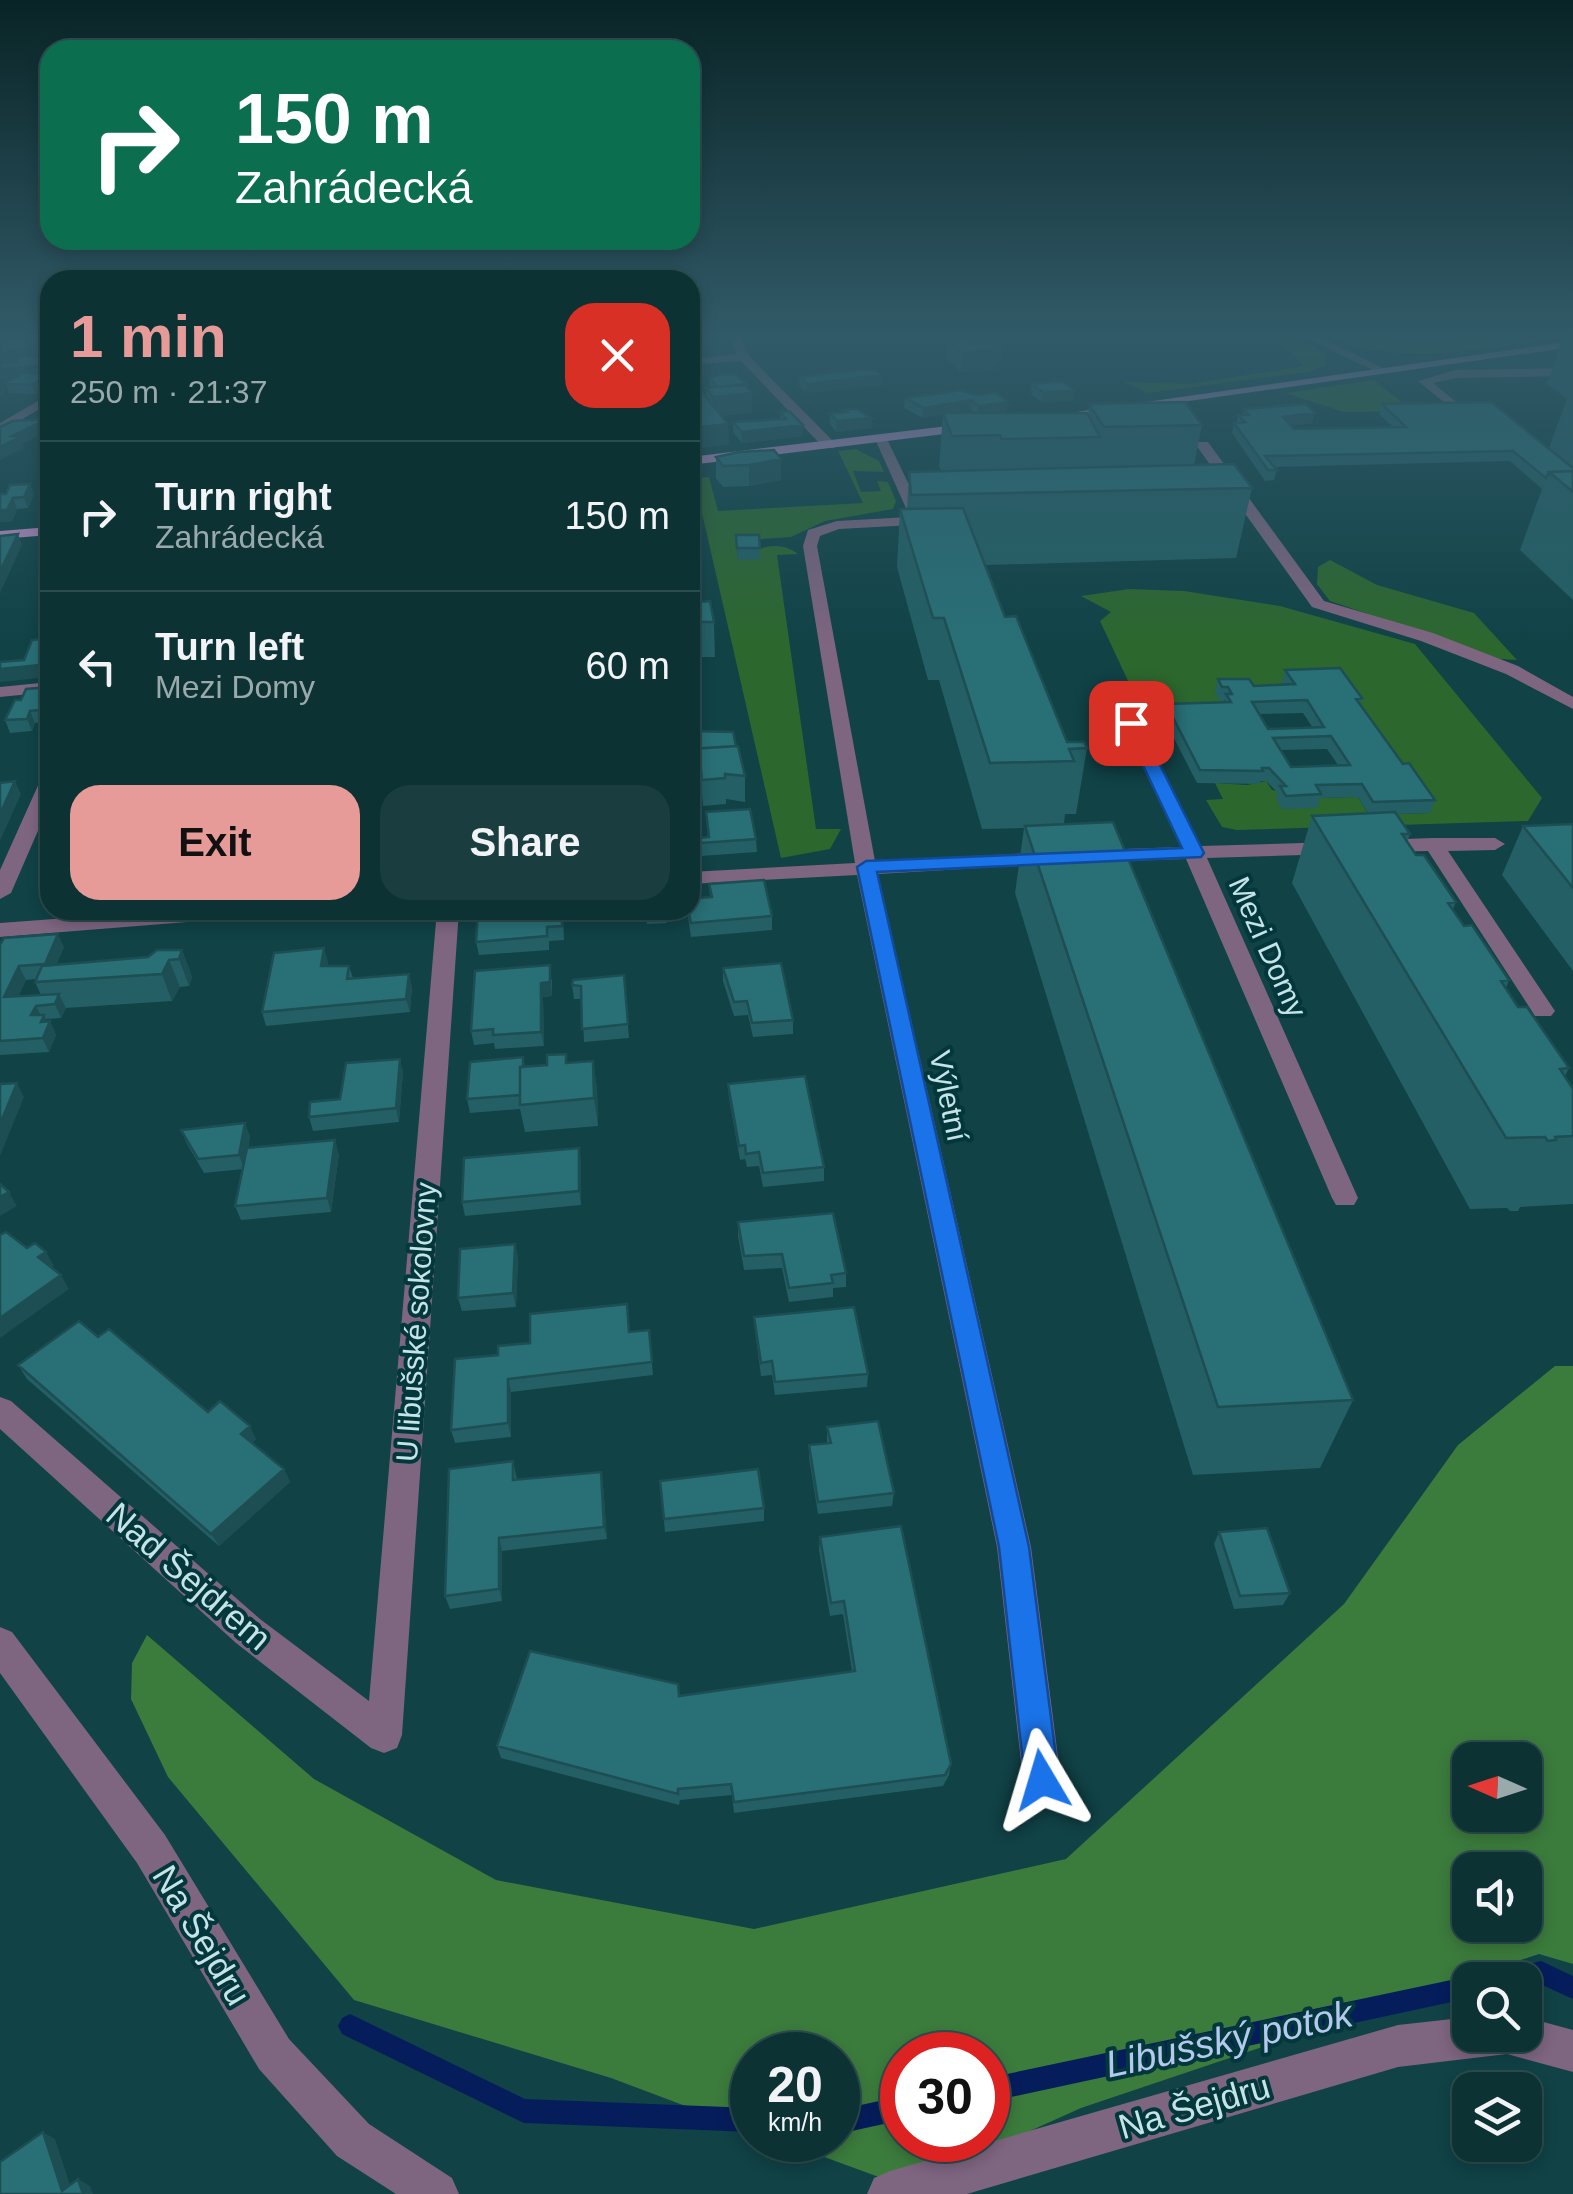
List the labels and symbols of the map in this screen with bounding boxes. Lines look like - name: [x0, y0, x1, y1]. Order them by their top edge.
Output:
- pin: [1089, 681, 1174, 766]
- street label: Mezi Domy: [1222, 872, 1314, 1022]
- street label: Výletní: [923, 1048, 975, 1145]
- street label: U libušské sokolovny: [390, 1181, 442, 1463]
- street label: Nad Šejdrem: [99, 1494, 279, 1658]
- position arrow: [990, 1728, 1094, 1832]
- north arrow: [1452, 1742, 1542, 1832]
- street label: Na Šejdru: [145, 1858, 259, 2012]
- water label: Libušský potok: [1102, 1992, 1358, 2086]
- speed limit sign: 30: [880, 2032, 1010, 2162]
- street label: Na Šejdru: [1114, 2066, 1274, 2146]

